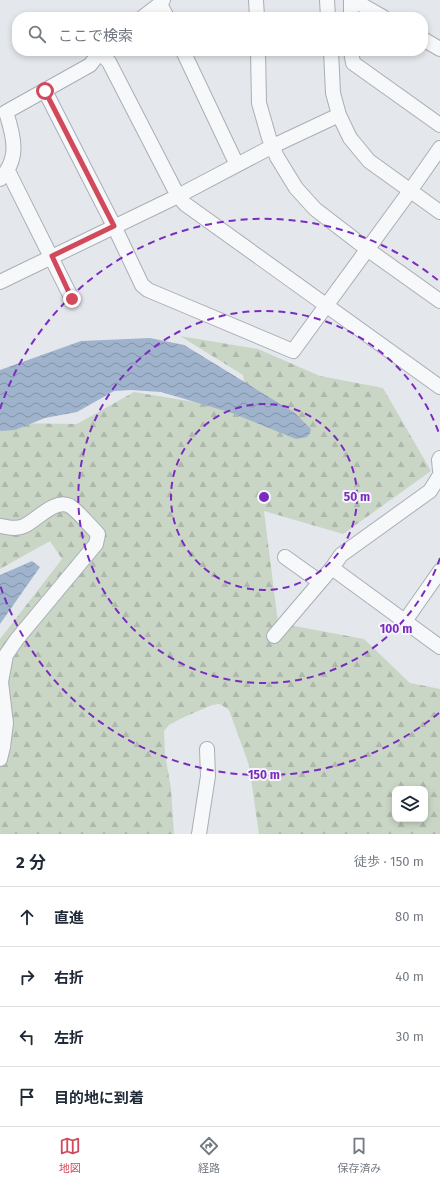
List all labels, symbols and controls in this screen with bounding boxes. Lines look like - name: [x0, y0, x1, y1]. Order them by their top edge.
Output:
- search box: [12, 12, 428, 56]
- icon: search: [26, 23, 48, 45]
- text: ここで検索: [58, 27, 133, 45]
- route start: [36, 82, 54, 100]
- route end: [63, 290, 81, 308]
- centre of rings: [257, 490, 271, 504]
- text: 50 m: [344, 490, 370, 504]
- text: 100 m: [380, 622, 412, 636]
- text: 150 m: [248, 768, 280, 782]
- map controls: [392, 786, 428, 822]
- button: layers: [392, 786, 428, 822]
- text: 2 分: [16, 852, 46, 873]
- text: 徒歩 · 150 m: [354, 854, 424, 869]
- icon: ahead: [16, 906, 38, 928]
- text: 直進: [54, 909, 84, 927]
- text: 80 m: [395, 909, 424, 924]
- icon: right: [16, 966, 38, 988]
- text: 右折: [54, 969, 84, 987]
- text: 40 m: [395, 969, 424, 984]
- icon: left: [16, 1026, 38, 1048]
- text: 左折: [54, 1029, 84, 1047]
- text: 30 m: [396, 1029, 424, 1044]
- icon: arrive: [16, 1086, 38, 1108]
- text: 目的地に到着: [54, 1089, 144, 1107]
- tab: 地図: [59, 1135, 81, 1175]
- tab: 経路: [198, 1135, 220, 1175]
- tab: 保存済み: [337, 1135, 381, 1175]

